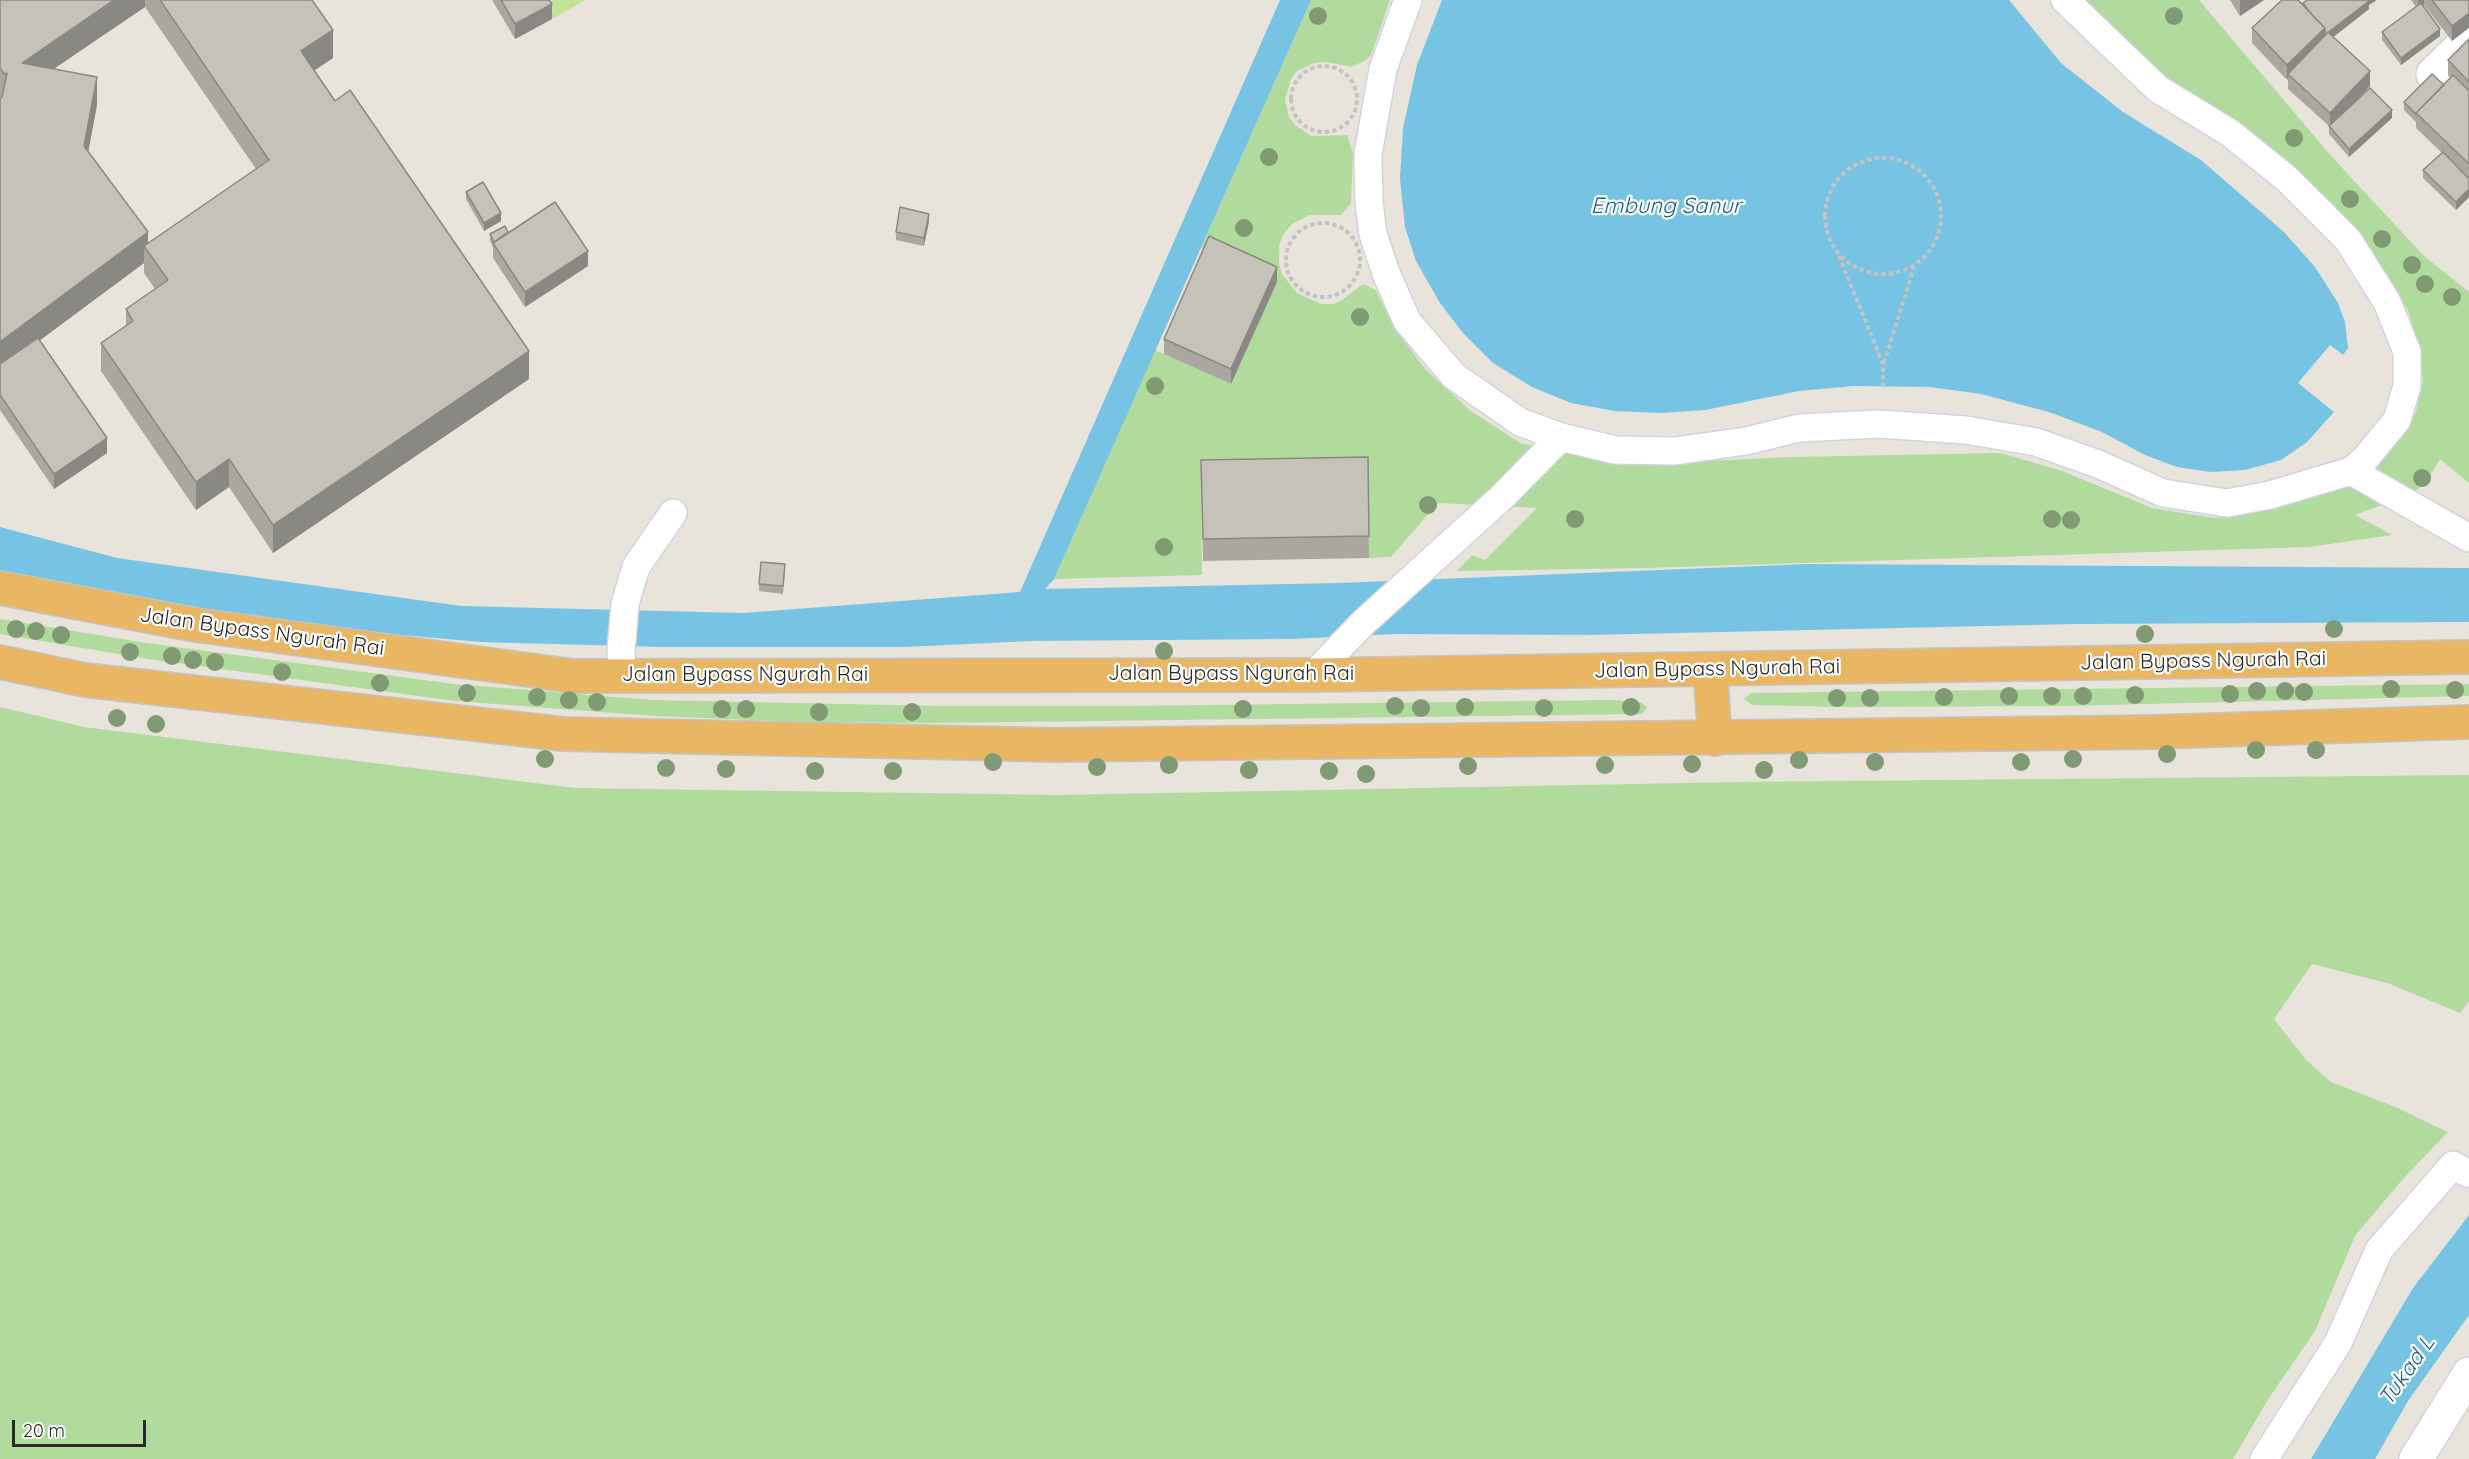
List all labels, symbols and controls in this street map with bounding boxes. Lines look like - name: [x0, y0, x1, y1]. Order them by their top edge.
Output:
- water label: Embung Sanur: [1591, 193, 1741, 219]
- street label: Jalan Bypass Ngurah Rai: [138, 602, 386, 662]
- street label: Jalan Bypass Ngurah Rai: [2080, 646, 2326, 676]
- street label: Jalan Bypass Ngurah Rai: [1594, 654, 1840, 684]
- street label: Jalan Bypass Ngurah Rai: [1108, 661, 1354, 687]
- street label: Jalan Bypass Ngurah Rai: [622, 662, 868, 688]
- water label: Tukad L: [2373, 1331, 2441, 1411]
- scale bar: [15, 1408, 148, 1446]
- text: 20 m: [23, 1419, 65, 1442]

